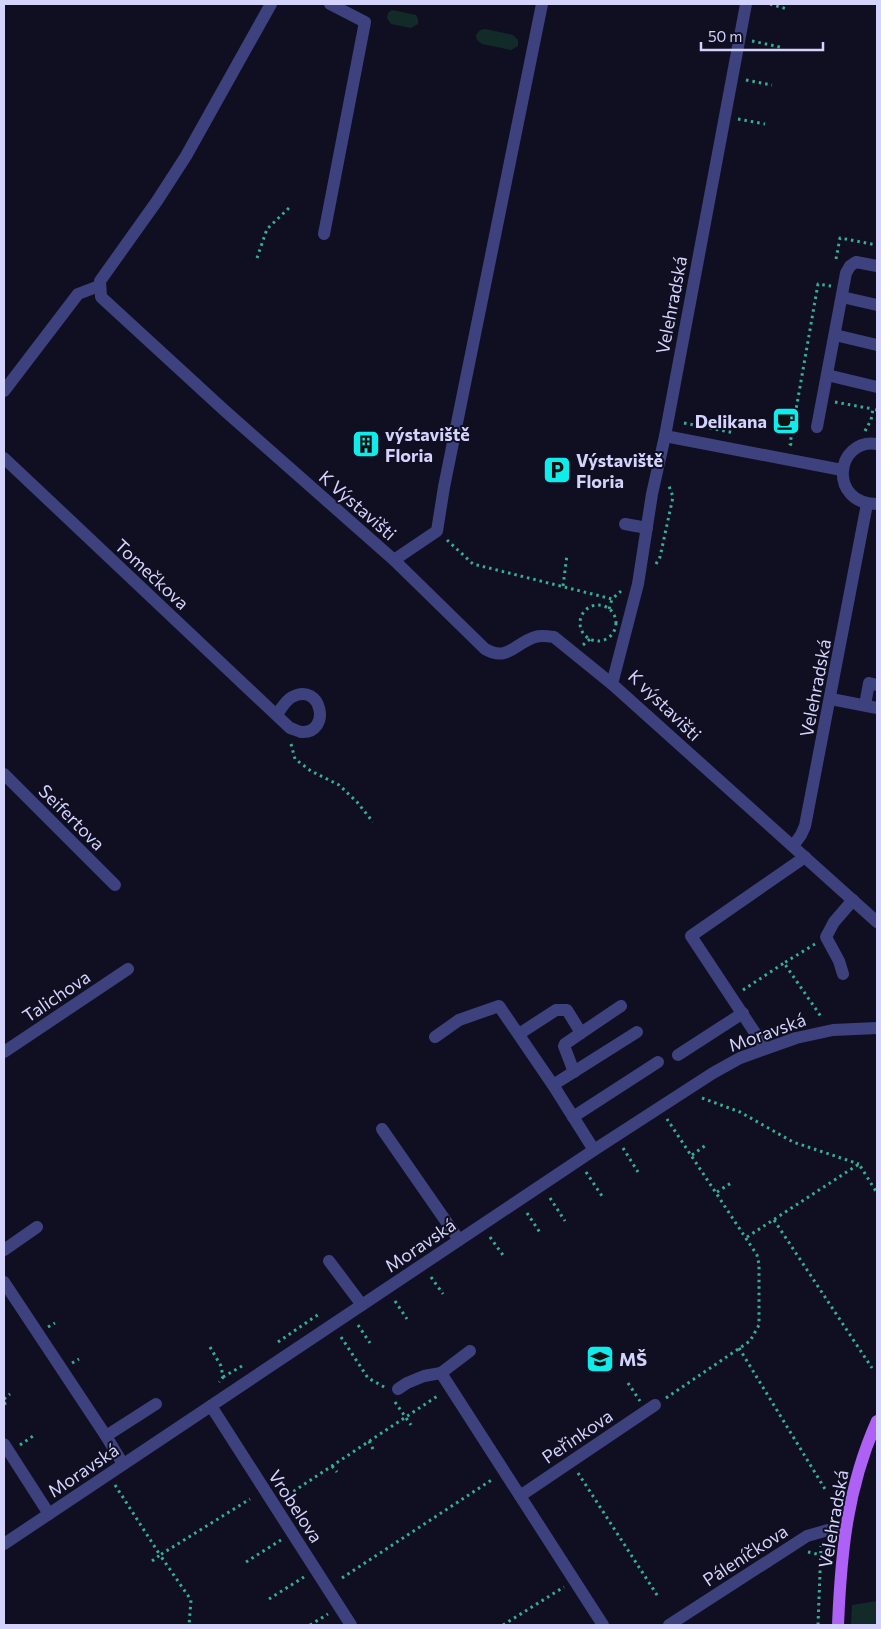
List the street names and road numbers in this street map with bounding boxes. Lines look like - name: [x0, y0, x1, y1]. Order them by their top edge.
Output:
- street label: Velehradská: [651, 254, 691, 356]
- street label: K Výstavišti: [315, 465, 401, 545]
- street label: Tomečkova: [110, 534, 194, 614]
- street label: Velehradská: [795, 637, 835, 739]
- street label: K výstavišti: [624, 665, 706, 745]
- street label: Seifertova: [34, 779, 110, 855]
- street label: Talichova: [18, 965, 94, 1027]
- street label: Moravská: [725, 1008, 809, 1056]
- street label: Moravská: [380, 1213, 460, 1277]
- street label: Peřinkova: [537, 1404, 617, 1468]
- street label: Moravská: [43, 1438, 123, 1502]
- street label: Vrobelova: [264, 1465, 328, 1547]
- street label: Velehradská: [814, 1468, 852, 1570]
- street label: Páleníčkova: [698, 1519, 792, 1591]

